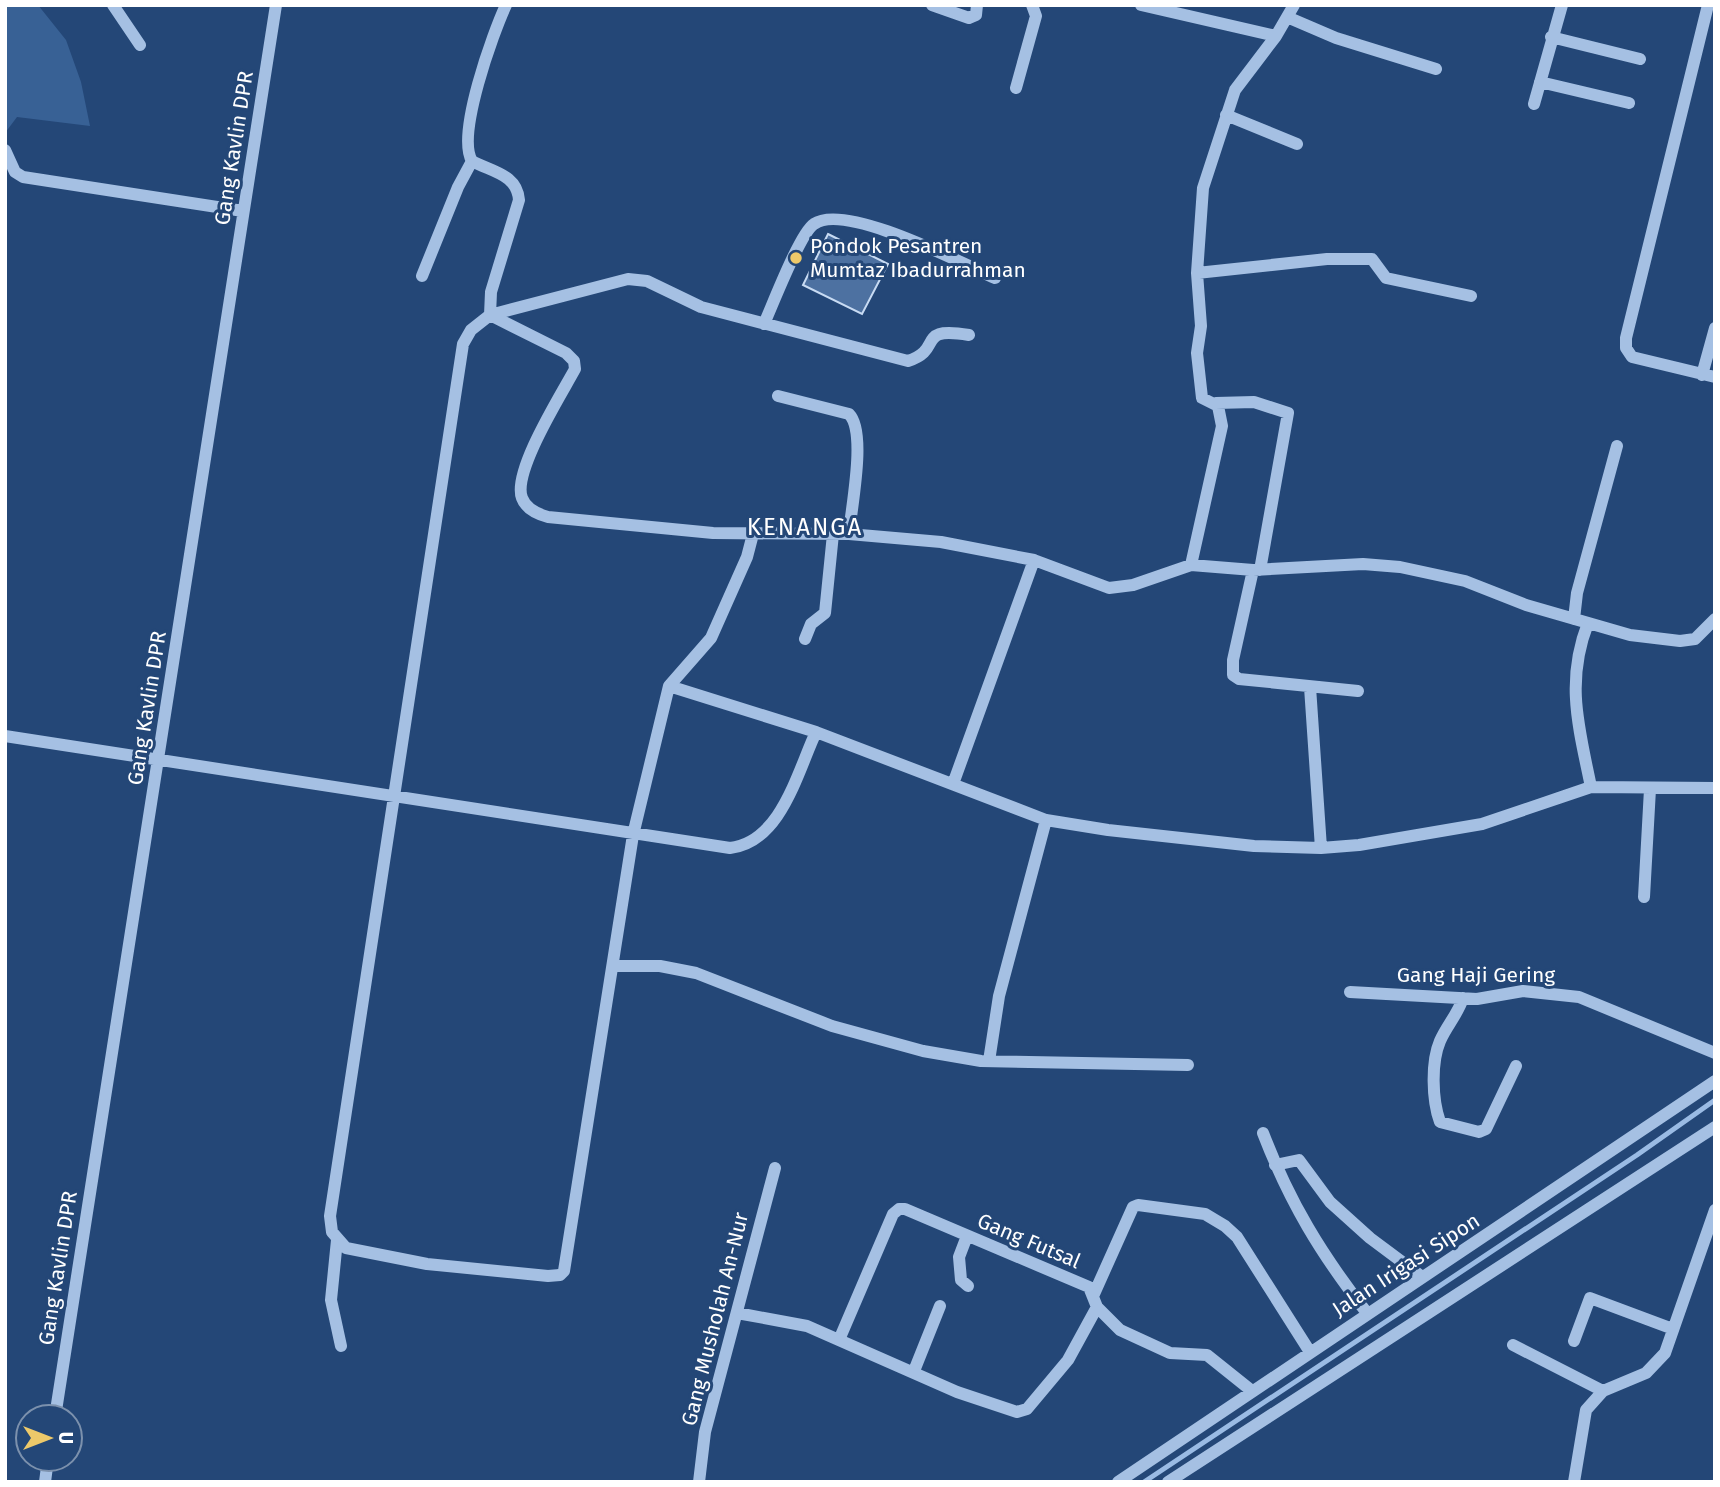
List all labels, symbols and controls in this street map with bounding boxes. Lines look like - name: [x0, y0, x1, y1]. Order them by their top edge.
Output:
- street label: Gang Kavlin DPR: [209, 69, 259, 227]
- place label: Pondok Pesantren Mumtaz Ibadurrahman: [810, 233, 1026, 283]
- marker: Pondok Pesantren Mumtaz Ibadurrahman: [788, 250, 804, 266]
- district label: KENANGA: [747, 513, 863, 541]
- street label: Gang Kavlin DPR: [122, 629, 172, 787]
- street label: Gang Haji Gering: [1397, 962, 1555, 988]
- street label: Gang Kavlin DPR: [33, 1189, 83, 1347]
- street label: Gang Futsal: [973, 1208, 1085, 1274]
- street label: Jalan Irigasi Sipon: [1327, 1208, 1485, 1322]
- street label: Gang Musholah An-Nur: [676, 1210, 754, 1428]
- north arrow: [14, 1403, 84, 1473]
- text: U: [54, 1432, 77, 1444]

